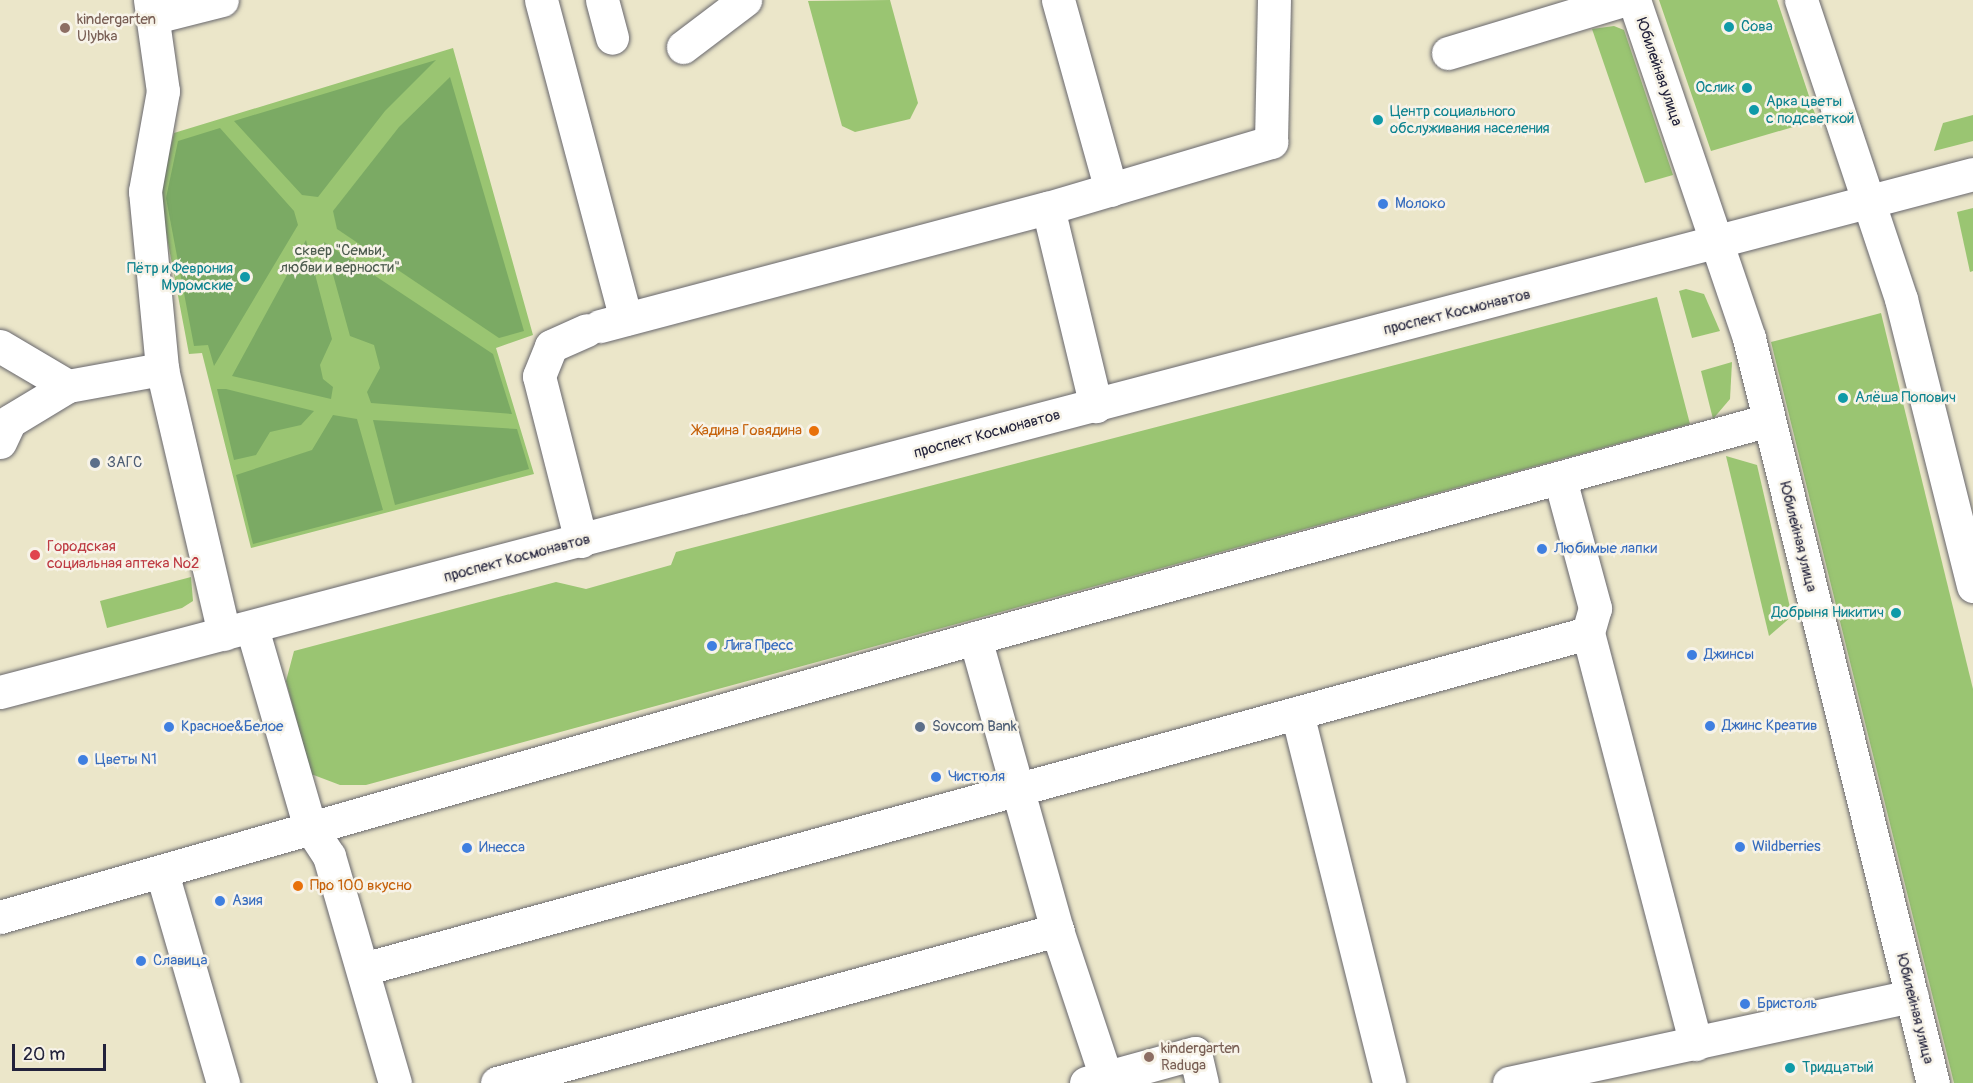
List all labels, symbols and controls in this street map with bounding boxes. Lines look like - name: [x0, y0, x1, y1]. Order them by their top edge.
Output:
- place label: kindergarten Ulybka: [77, 10, 156, 45]
- street label: Юбилейная улица: [1632, 16, 1686, 128]
- place label: Сова: [1741, 18, 1773, 36]
- marker: Сова: [1722, 20, 1736, 34]
- marker: kindergarten Ulybka: [58, 21, 72, 35]
- place label: Ослик: [1696, 79, 1735, 97]
- marker: Ослик: [1740, 81, 1754, 95]
- place label: Арка цветы с подсветкой: [1766, 92, 1854, 127]
- place label: Центр социального обслуживания населения: [1390, 102, 1550, 137]
- marker: Арка цветы с подсветкой: [1747, 103, 1761, 117]
- marker: Центр социального обслуживания населения: [1371, 113, 1385, 127]
- place label: Молоко: [1395, 195, 1446, 213]
- marker: Молоко: [1376, 197, 1390, 211]
- park label: сквер "Семьи, любви и верности": [280, 241, 400, 276]
- place label: Пётр и Феврония Муромские: [127, 259, 233, 294]
- marker: Пётр и Феврония Муромские: [238, 270, 252, 284]
- street label: проспект Космонавтов: [1382, 285, 1532, 339]
- place label: Алёша Попович: [1855, 389, 1956, 407]
- marker: Алёша Попович: [1836, 391, 1850, 405]
- street label: проспект Космонавтов: [912, 406, 1062, 462]
- place label: Жадина Говядина: [693, 422, 802, 440]
- marker: Жадина Говядина: [807, 424, 821, 438]
- place label: ЗАГС: [107, 454, 142, 472]
- marker: ЗАГС: [88, 456, 102, 470]
- street label: Юбилейная улица: [1776, 480, 1820, 594]
- street label: проспект Космонавтов: [442, 530, 592, 586]
- place label: Городская социальная аптека №2: [47, 537, 199, 572]
- place label: Любимые лапки: [1554, 540, 1657, 558]
- marker: Любимые лапки: [1535, 542, 1549, 556]
- marker: Городская социальная аптека №2: [28, 548, 42, 562]
- place label: Добрыня Никитич: [1771, 604, 1884, 622]
- marker: Добрыня Никитич: [1889, 606, 1903, 620]
- place label: Лига Пресс: [724, 637, 794, 655]
- marker: Лига Пресс: [705, 639, 719, 653]
- place label: Джинсы: [1704, 646, 1754, 664]
- marker: Джинсы: [1685, 648, 1699, 662]
- place label: Джинс Креатив: [1722, 717, 1817, 735]
- place label: Красное&Белое: [181, 718, 283, 736]
- place label: Sovcom Bank: [932, 718, 1017, 736]
- marker: Джинс Креатив: [1703, 719, 1717, 733]
- marker: Красное&Белое: [162, 720, 176, 734]
- marker: Sovcom Bank: [913, 720, 927, 734]
- place label: Цветы N1: [95, 751, 157, 769]
- marker: Цветы N1: [76, 753, 90, 767]
- place label: Чистюля: [948, 768, 1005, 786]
- marker: Чистюля: [929, 770, 943, 784]
- place label: Wildberries: [1752, 838, 1821, 856]
- place label: Инесса: [479, 839, 525, 857]
- marker: Wildberries: [1733, 840, 1747, 854]
- marker: Инесса: [460, 841, 474, 855]
- place label: Про 100 вкусно: [310, 877, 412, 895]
- marker: Про 100 вкусно: [291, 879, 305, 893]
- place label: Азия: [232, 892, 263, 910]
- marker: Азия: [213, 894, 227, 908]
- place label: Славица: [153, 952, 208, 970]
- street label: Юбилейная улица: [1893, 952, 1937, 1066]
- marker: Славица: [134, 954, 148, 968]
- place label: Бристоль: [1757, 995, 1817, 1013]
- marker: Бристоль: [1738, 997, 1752, 1011]
- scale bar: [15, 1032, 110, 1070]
- place label: kindergarten Raduga: [1161, 1039, 1240, 1074]
- text: 20 m: [23, 1043, 65, 1066]
- marker: kindergarten Raduga: [1142, 1050, 1156, 1064]
- place label: Тридцатый: [1802, 1059, 1874, 1077]
- marker: Тридцатый: [1783, 1061, 1797, 1075]

